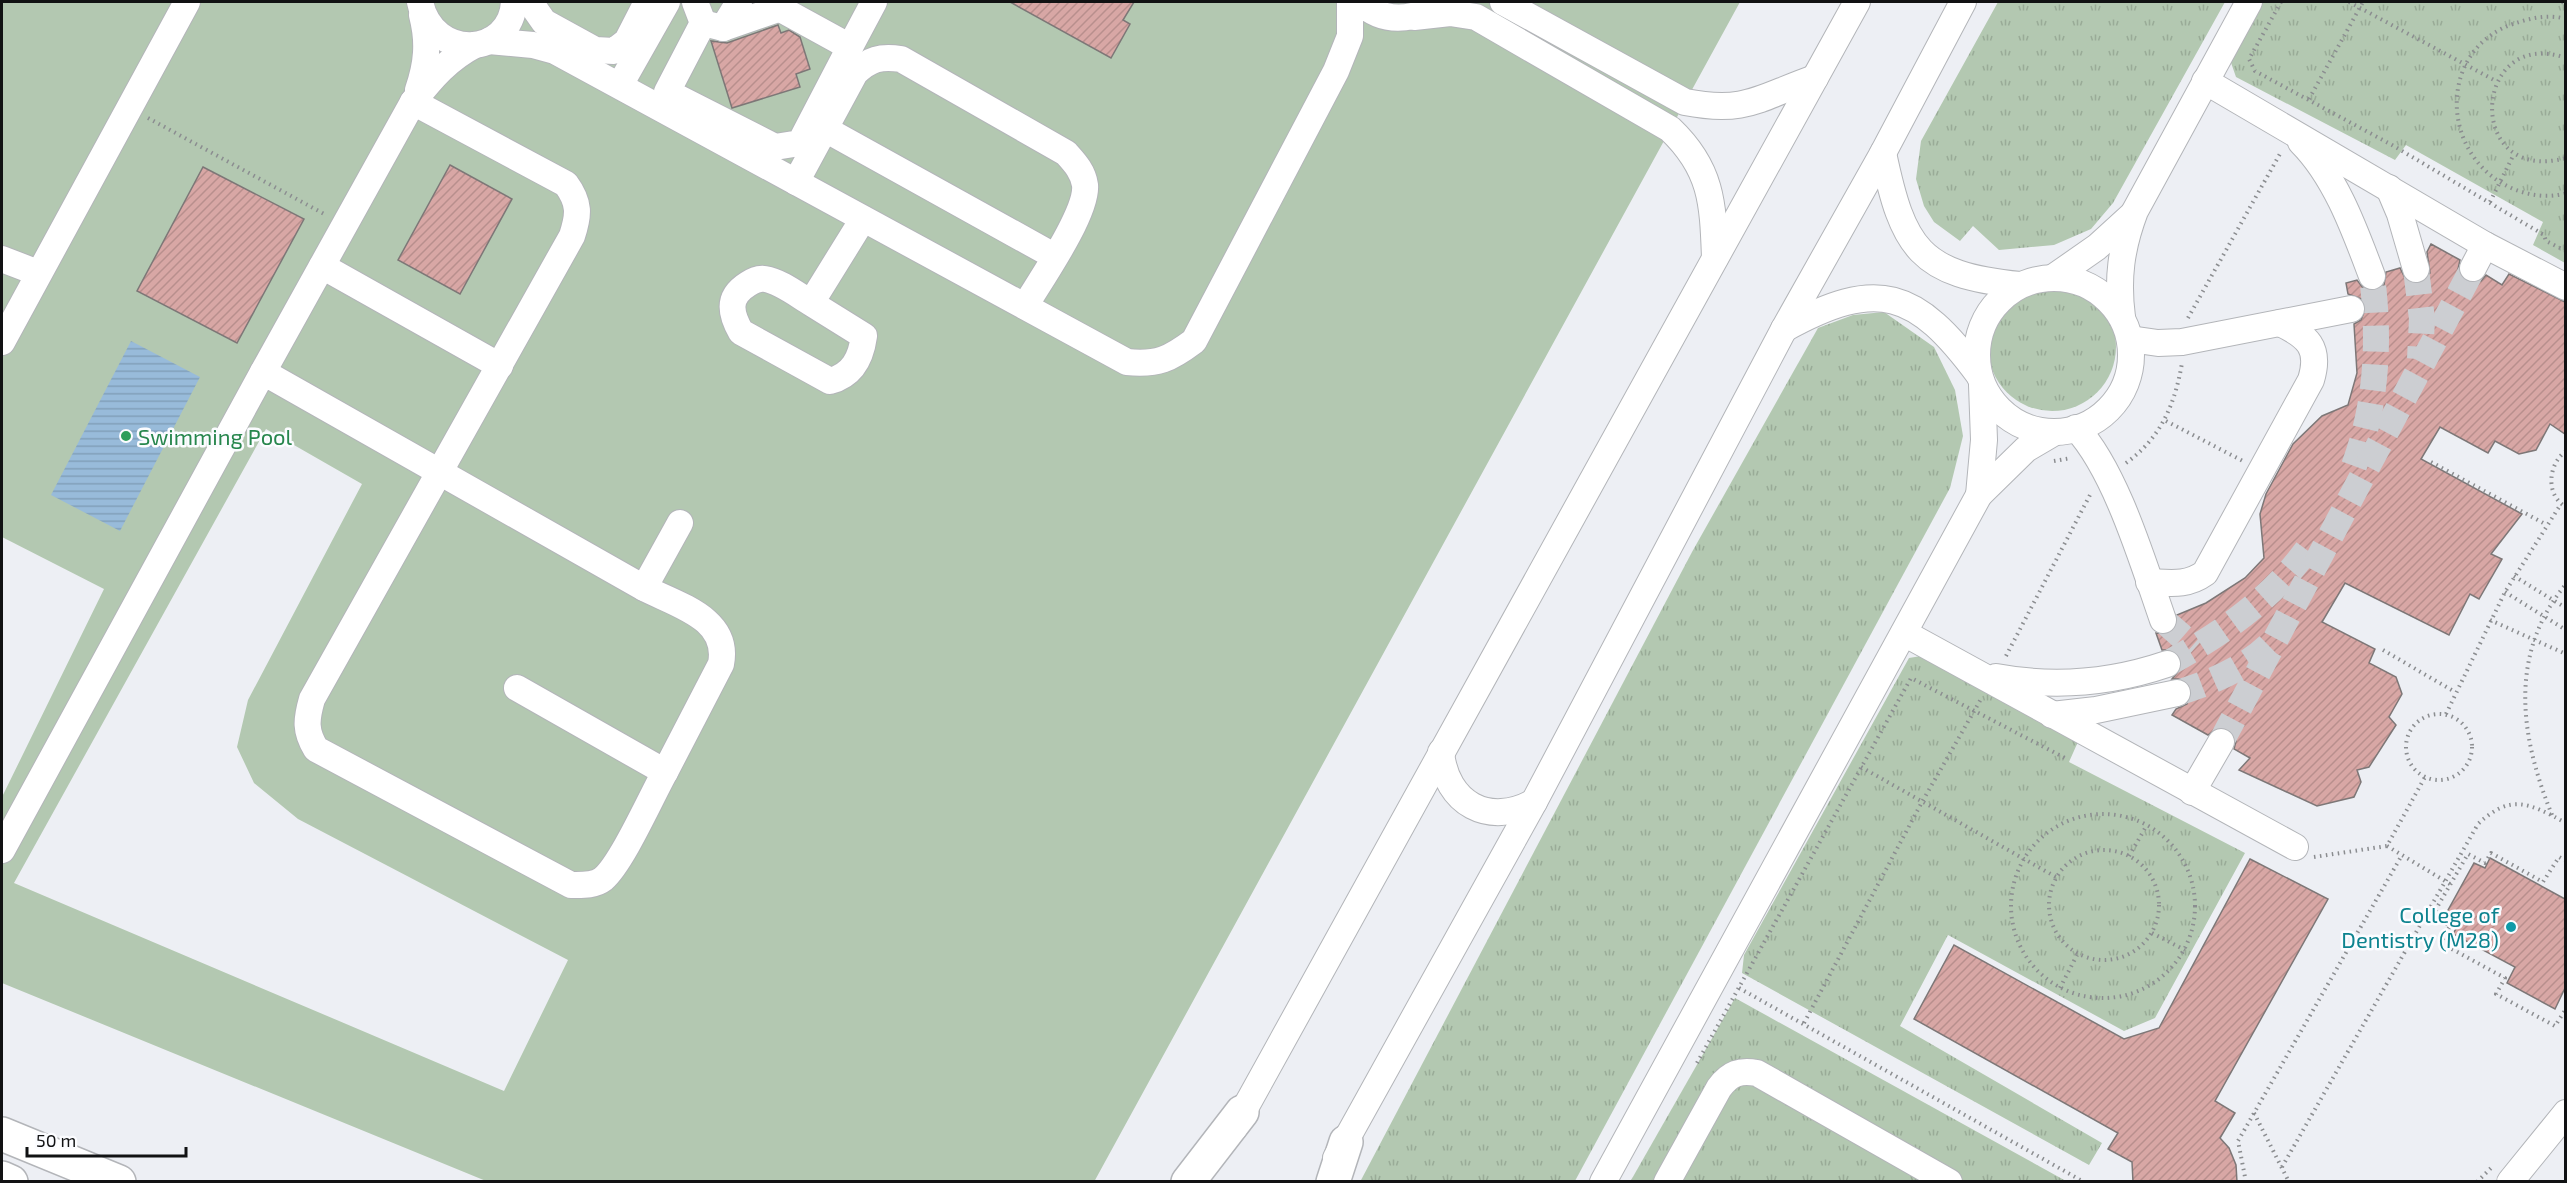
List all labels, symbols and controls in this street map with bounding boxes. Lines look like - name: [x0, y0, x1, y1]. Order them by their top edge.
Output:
- place label: Swimming Pool: [138, 423, 293, 449]
- marker: Swimming Pool: [119, 429, 133, 443]
- place label: College of Dentistry (M28): [2341, 901, 2500, 952]
- marker: College of Dentistry (M28): [2504, 920, 2518, 934]
- scale bar: [27, 1120, 186, 1158]
- text: 50 m: [36, 1129, 76, 1151]

